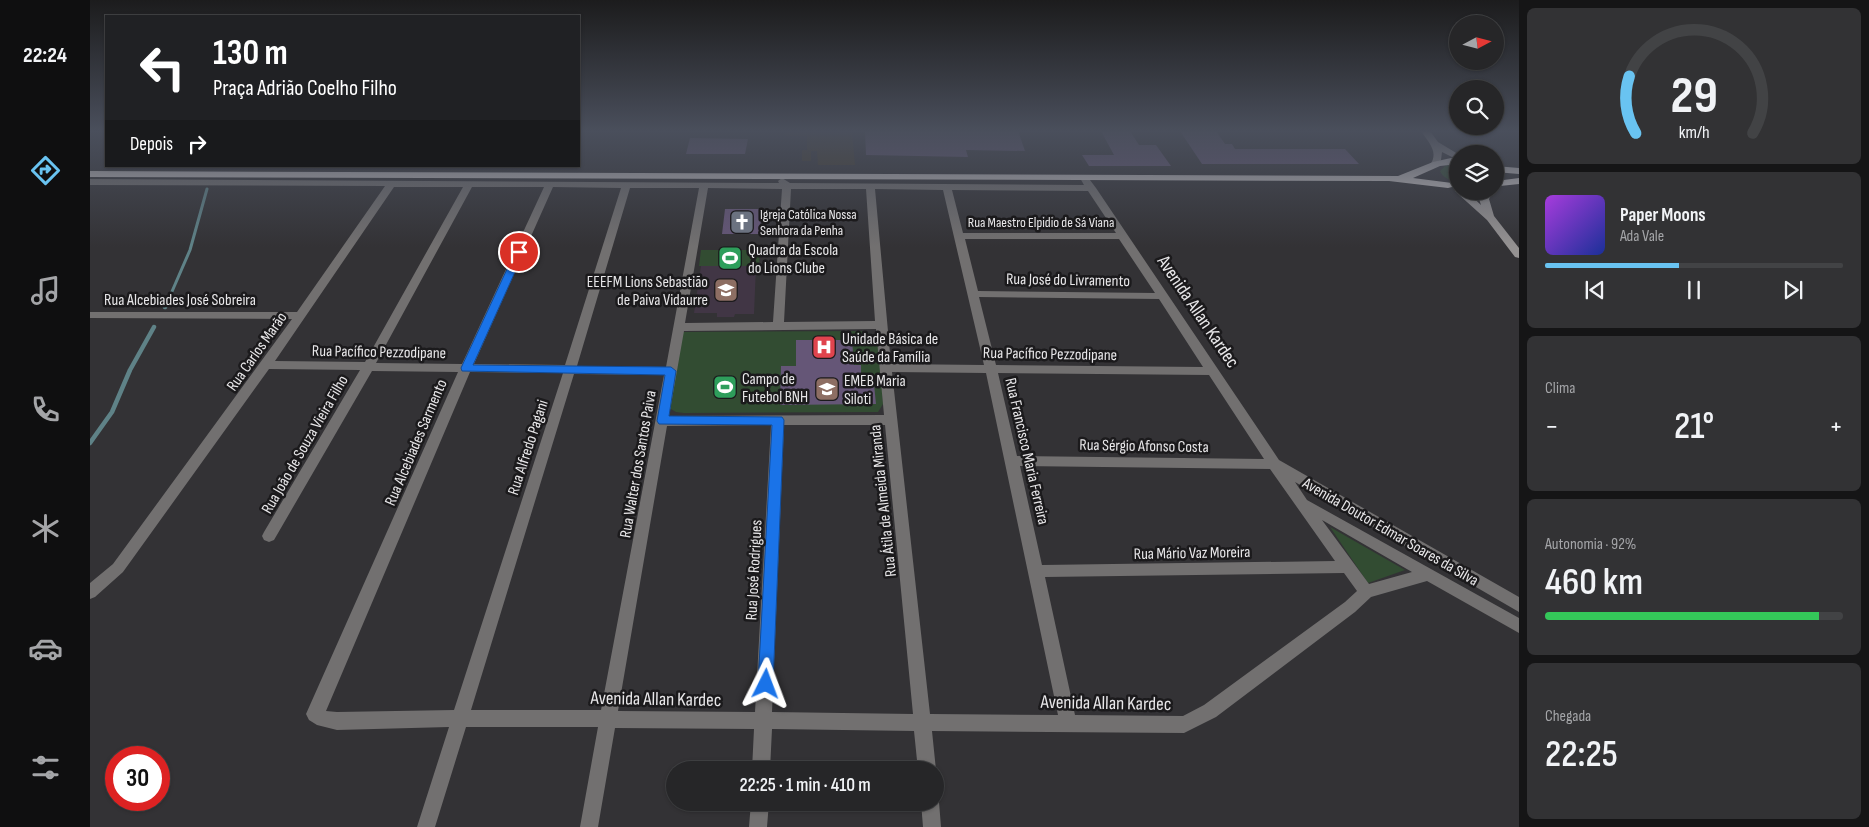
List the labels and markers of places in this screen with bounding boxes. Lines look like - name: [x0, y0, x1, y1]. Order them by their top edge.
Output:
- place label: Igreja Católica Nossa Senhora da Penha: [760, 206, 857, 239]
- church icon: Igreja Católica Nossa Senhora da Penha: [729, 209, 755, 235]
- pin: [498, 231, 540, 273]
- place label: Quadra da Escola do Lions Clube: [748, 241, 838, 278]
- sports icon: Quadra da Escola do Lions Clube: [717, 245, 743, 271]
- place label: EEEFM Lions Sebastião de Paiva Vidaurre: [587, 273, 708, 310]
- school or university icon: EEEFM Lions Sebastião de Paiva Vidaurre: [713, 277, 739, 303]
- place label: Unidade Básica de Saúde da Família: [842, 330, 938, 367]
- hospital icon: Unidade Básica de Saúde da Família: [811, 334, 837, 360]
- place label: Campo de Futebol BNH: [742, 370, 808, 407]
- place label: EMEB Maria Siloti: [844, 372, 906, 409]
- sports icon: Campo de Futebol BNH: [712, 374, 738, 400]
- school or university icon: EMEB Maria Siloti: [814, 376, 840, 402]

